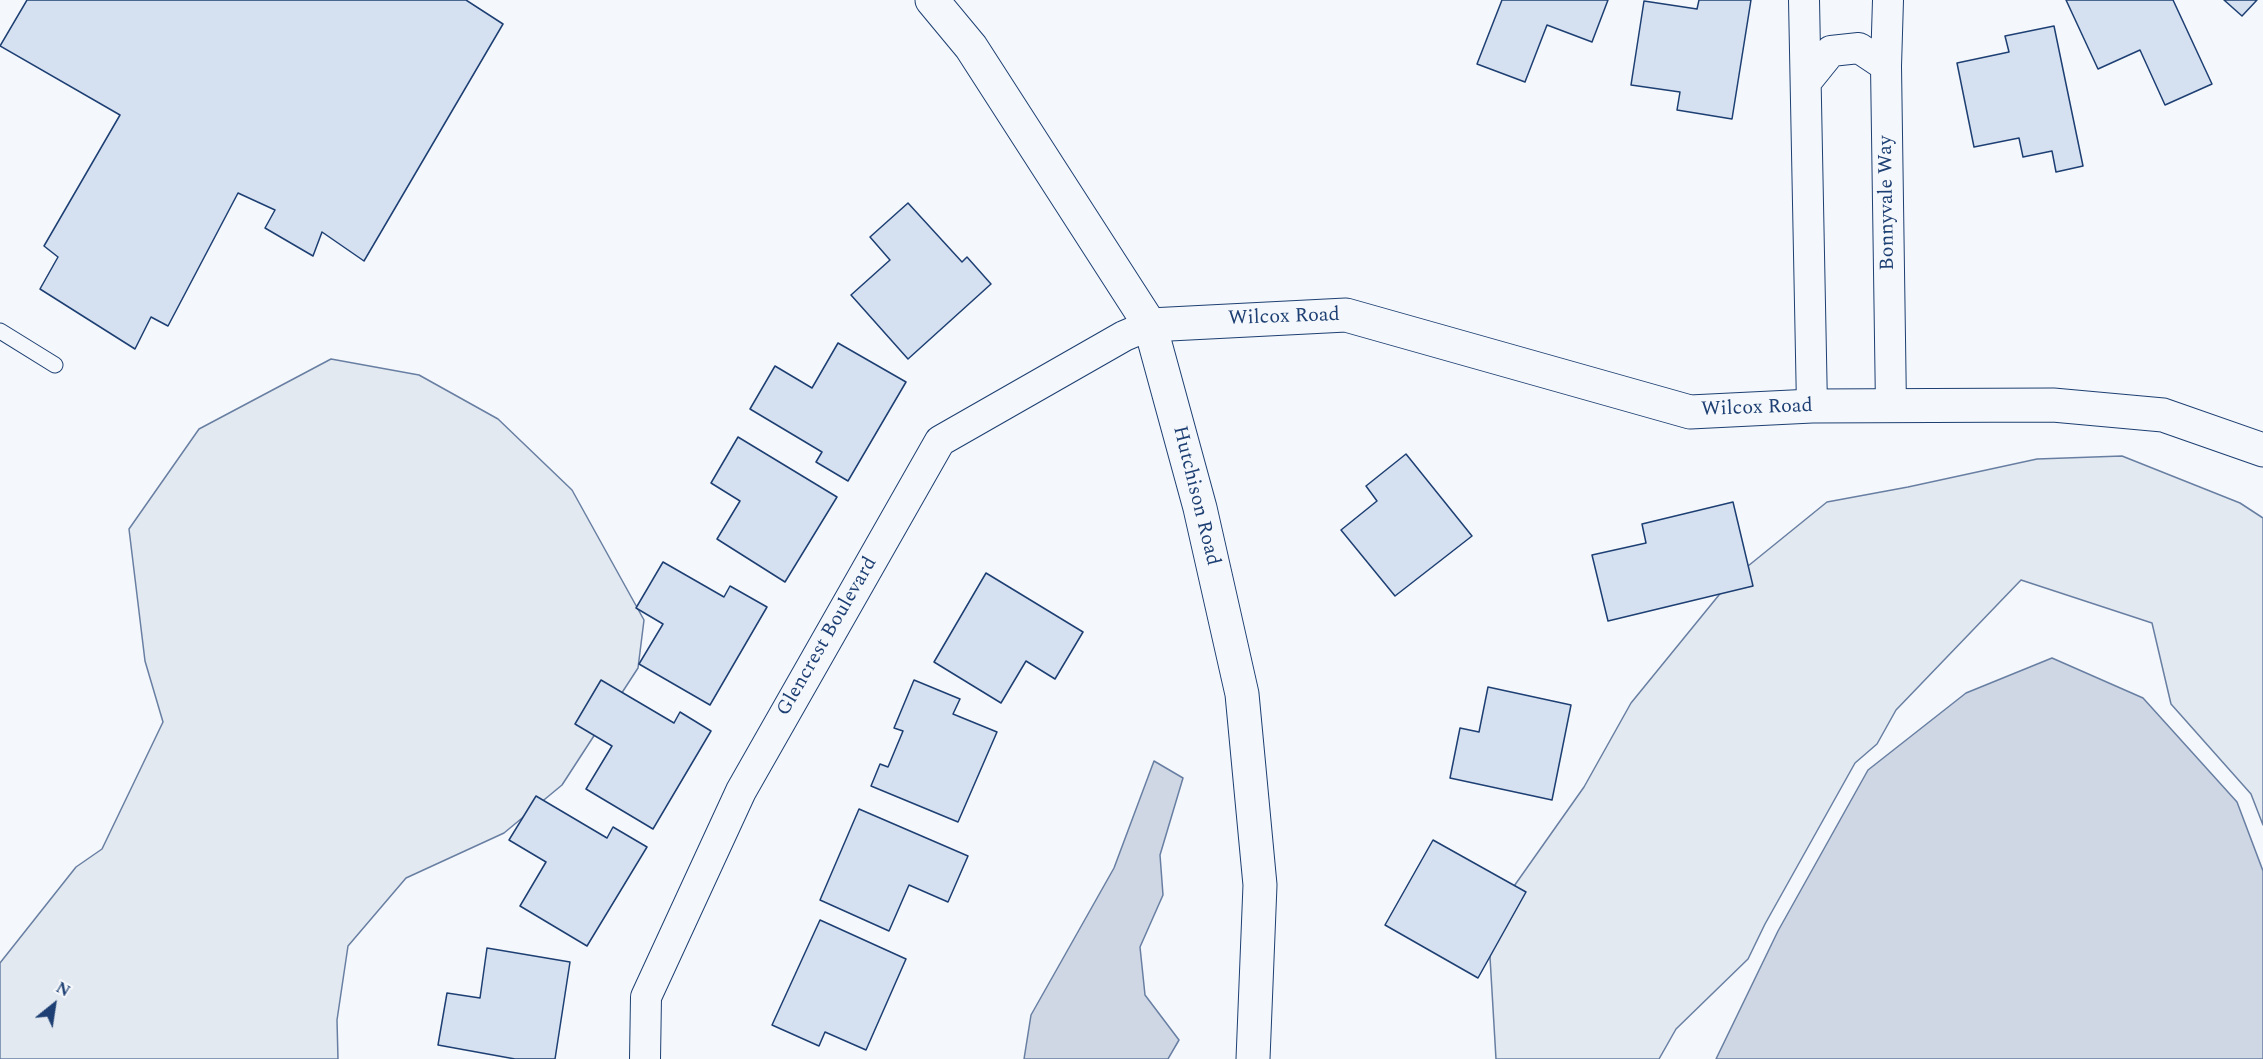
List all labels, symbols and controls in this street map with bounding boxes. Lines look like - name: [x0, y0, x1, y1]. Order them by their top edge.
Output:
- street label: Bonnyvale Way: [1875, 135, 1901, 271]
- street label: Wilcox Road: [1228, 304, 1340, 332]
- street label: Wilcox Road: [1701, 395, 1813, 423]
- street label: Hutchison Road: [1166, 424, 1224, 568]
- street label: Glencrest Boulevard: [773, 553, 883, 721]
- north arrow: [24, 975, 84, 1035]
- text: N: [51, 976, 75, 1003]

